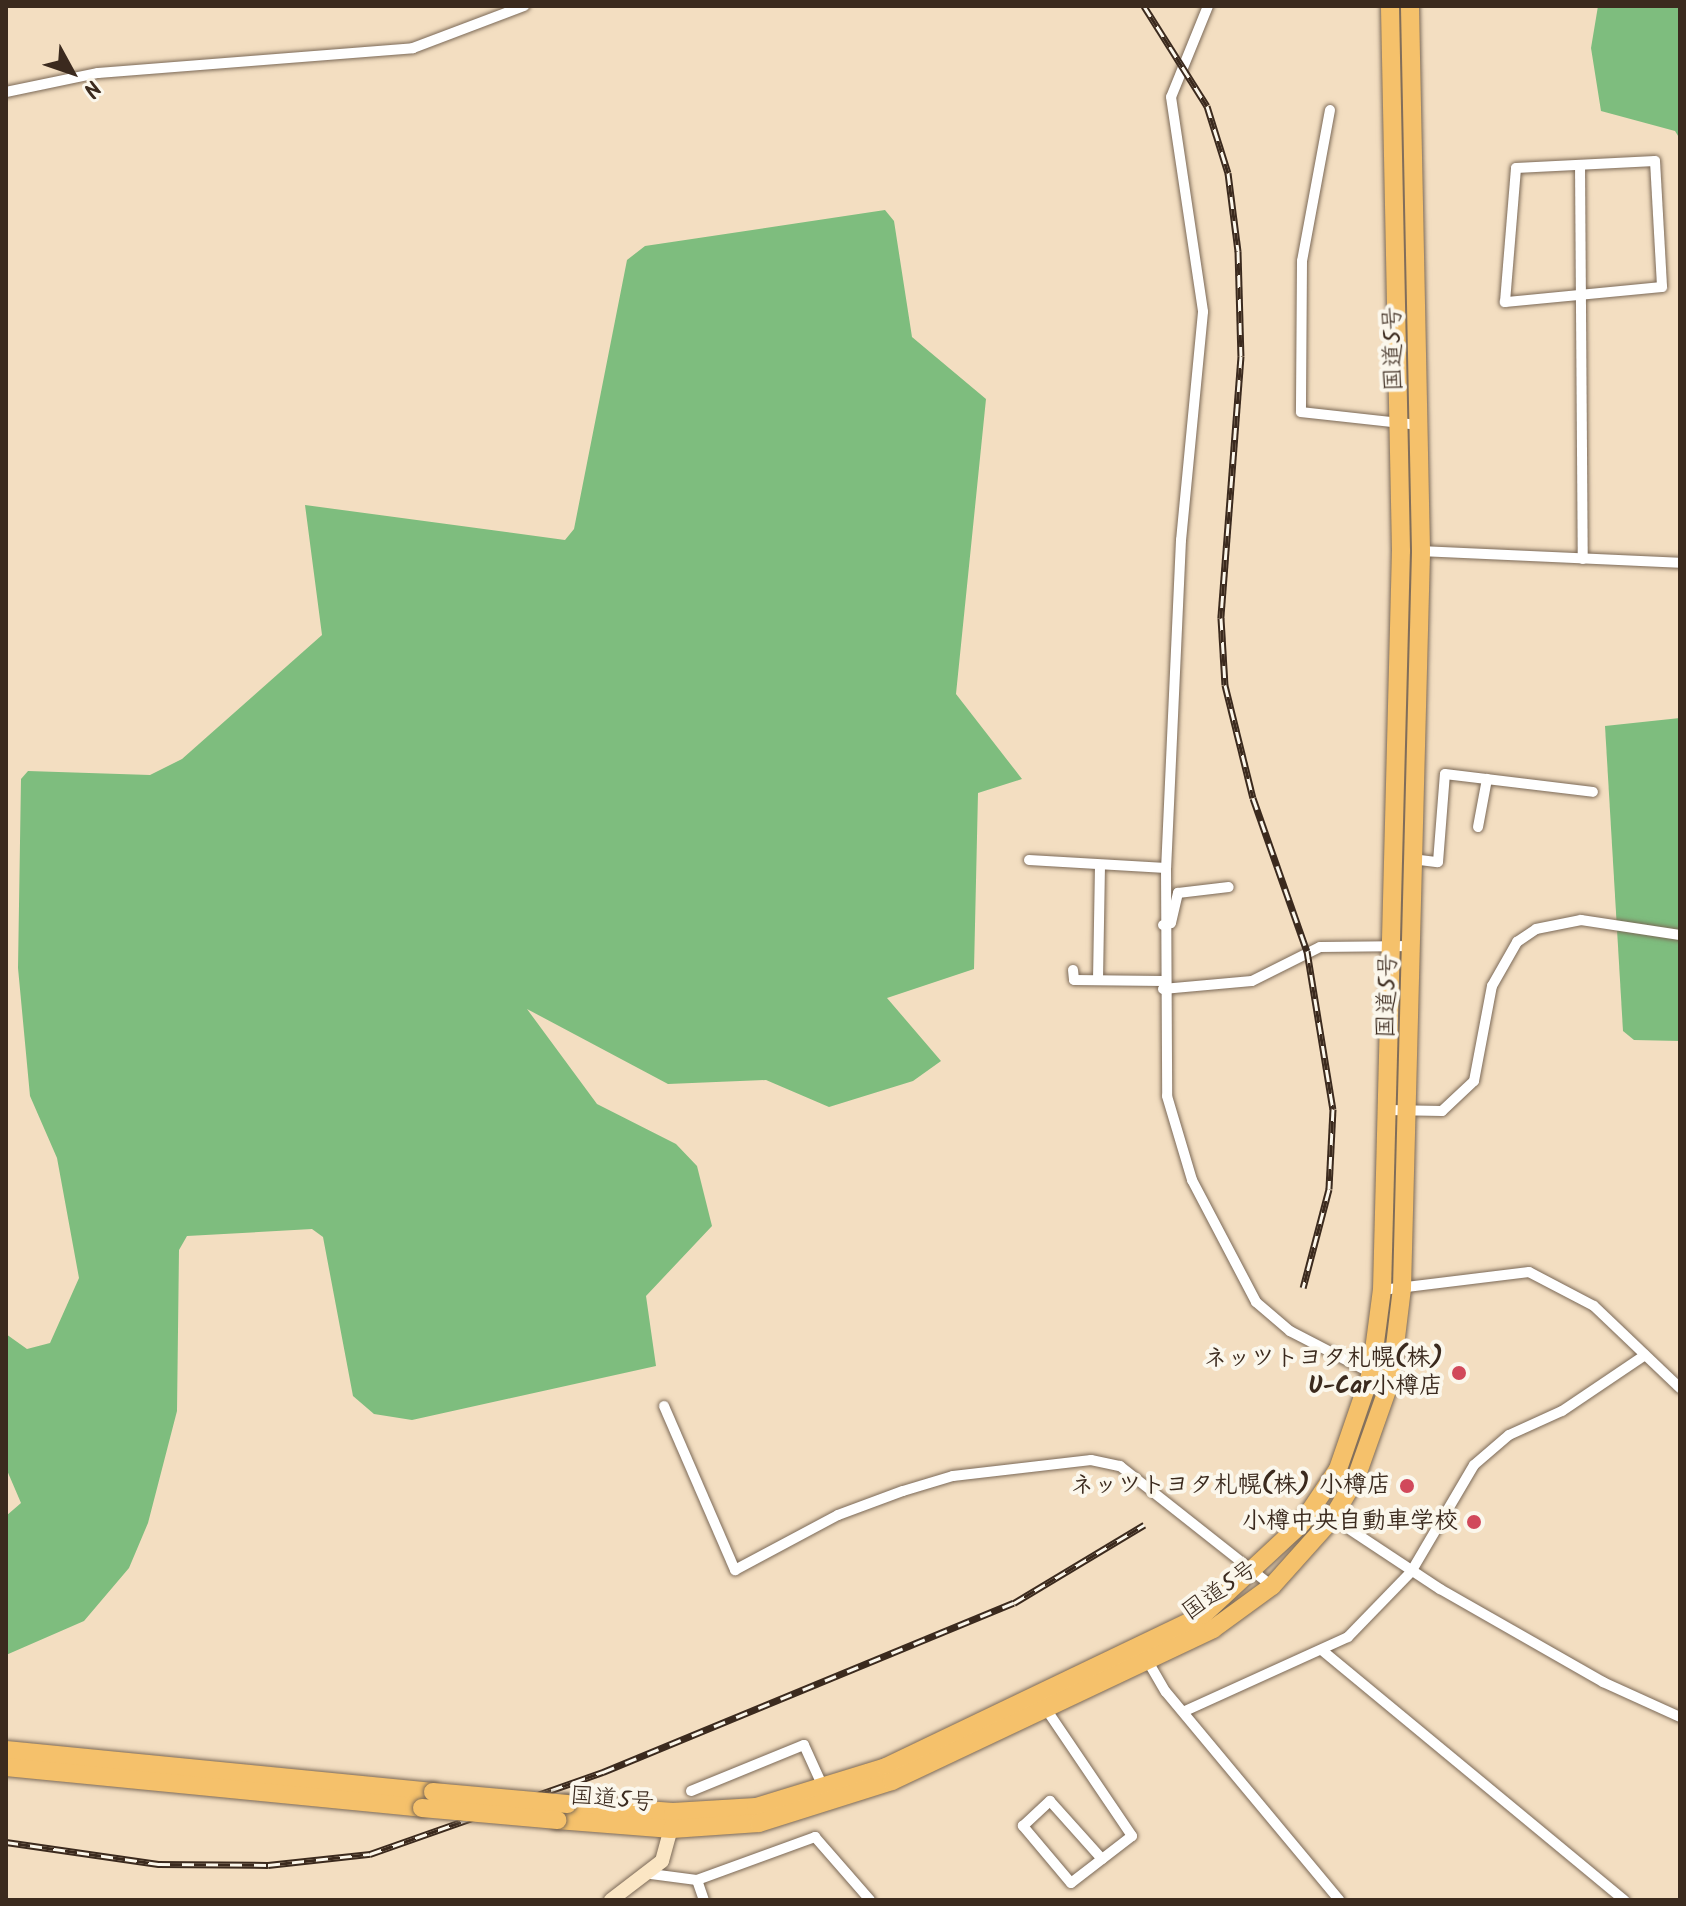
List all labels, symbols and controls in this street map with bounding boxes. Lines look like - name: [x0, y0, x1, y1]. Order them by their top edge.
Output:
- north arrow: [32, 32, 112, 112]
- text: N: [73, 71, 109, 104]
- street label: 国道5号: [1379, 306, 1409, 392]
- street label: 国道5号: [1372, 953, 1404, 1039]
- place label: ネッツトヨタ札幌(株) U-Car小樽店: [1203, 1345, 1443, 1401]
- marker: ネッツトヨタ札幌(株) U-Car小樽店: [1450, 1364, 1468, 1382]
- place label: ネッツトヨタ札幌(株) 小樽店: [1070, 1472, 1391, 1500]
- marker: ネッツトヨタ札幌(株) 小樽店: [1398, 1477, 1416, 1495]
- place label: 小樽中央自動車学校: [1242, 1508, 1458, 1536]
- marker: 小樽中央自動車学校: [1465, 1513, 1483, 1531]
- street label: 国道5号: [1177, 1555, 1263, 1627]
- street label: 国道5号: [568, 1782, 656, 1818]

